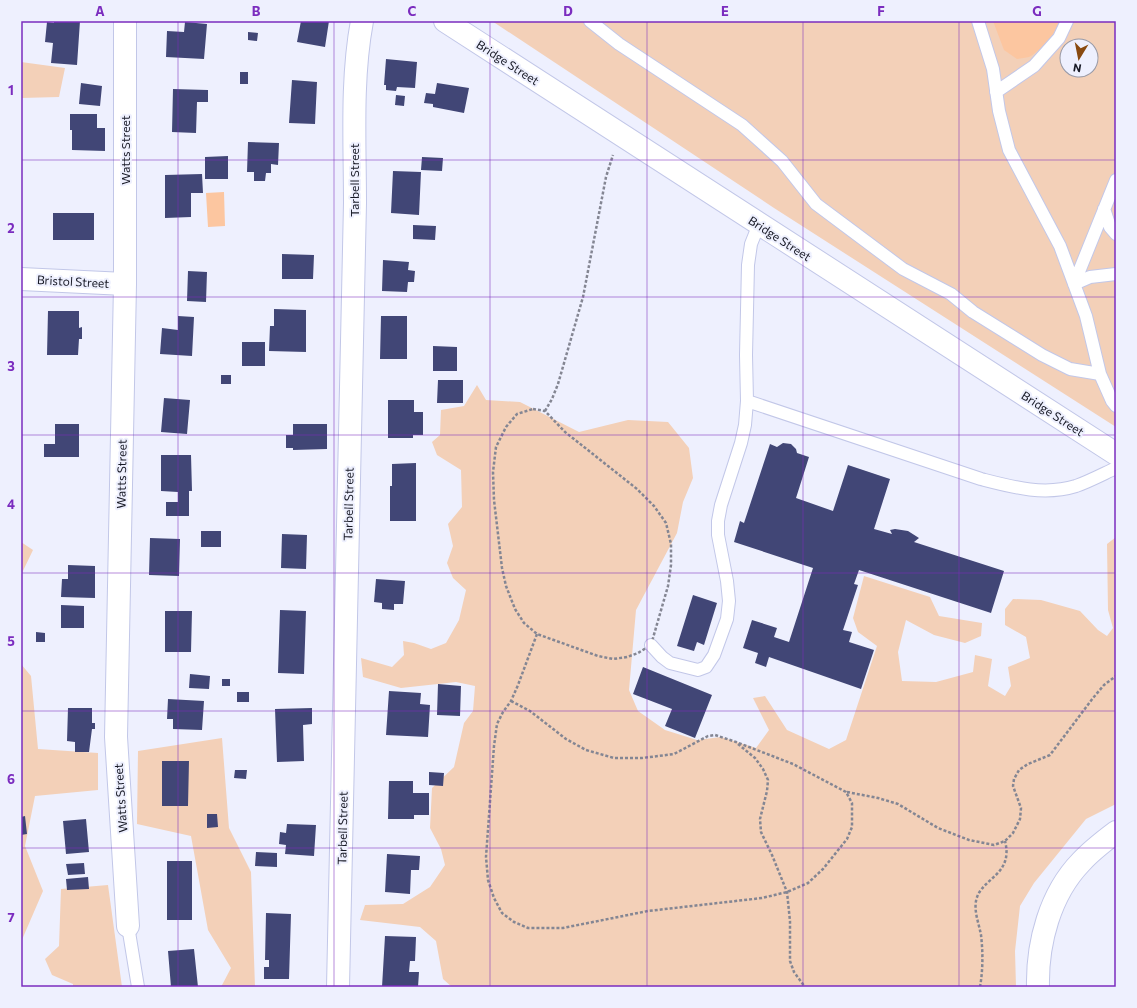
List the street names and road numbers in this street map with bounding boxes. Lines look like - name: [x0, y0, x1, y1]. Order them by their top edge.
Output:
- street label: Bridge Street: [474, 37, 542, 87]
- street label: Watts Street: [118, 115, 132, 185]
- street label: Tarbell Street: [347, 143, 361, 217]
- street label: Bridge Street: [746, 213, 814, 263]
- street label: Bristol Street: [37, 272, 110, 290]
- street label: Bridge Street: [1019, 388, 1087, 438]
- street label: Watts Street: [113, 439, 129, 509]
- street label: Tarbell Street: [340, 467, 356, 541]
- street label: Watts Street: [111, 763, 129, 833]
- street label: Tarbell Street: [334, 791, 350, 865]

